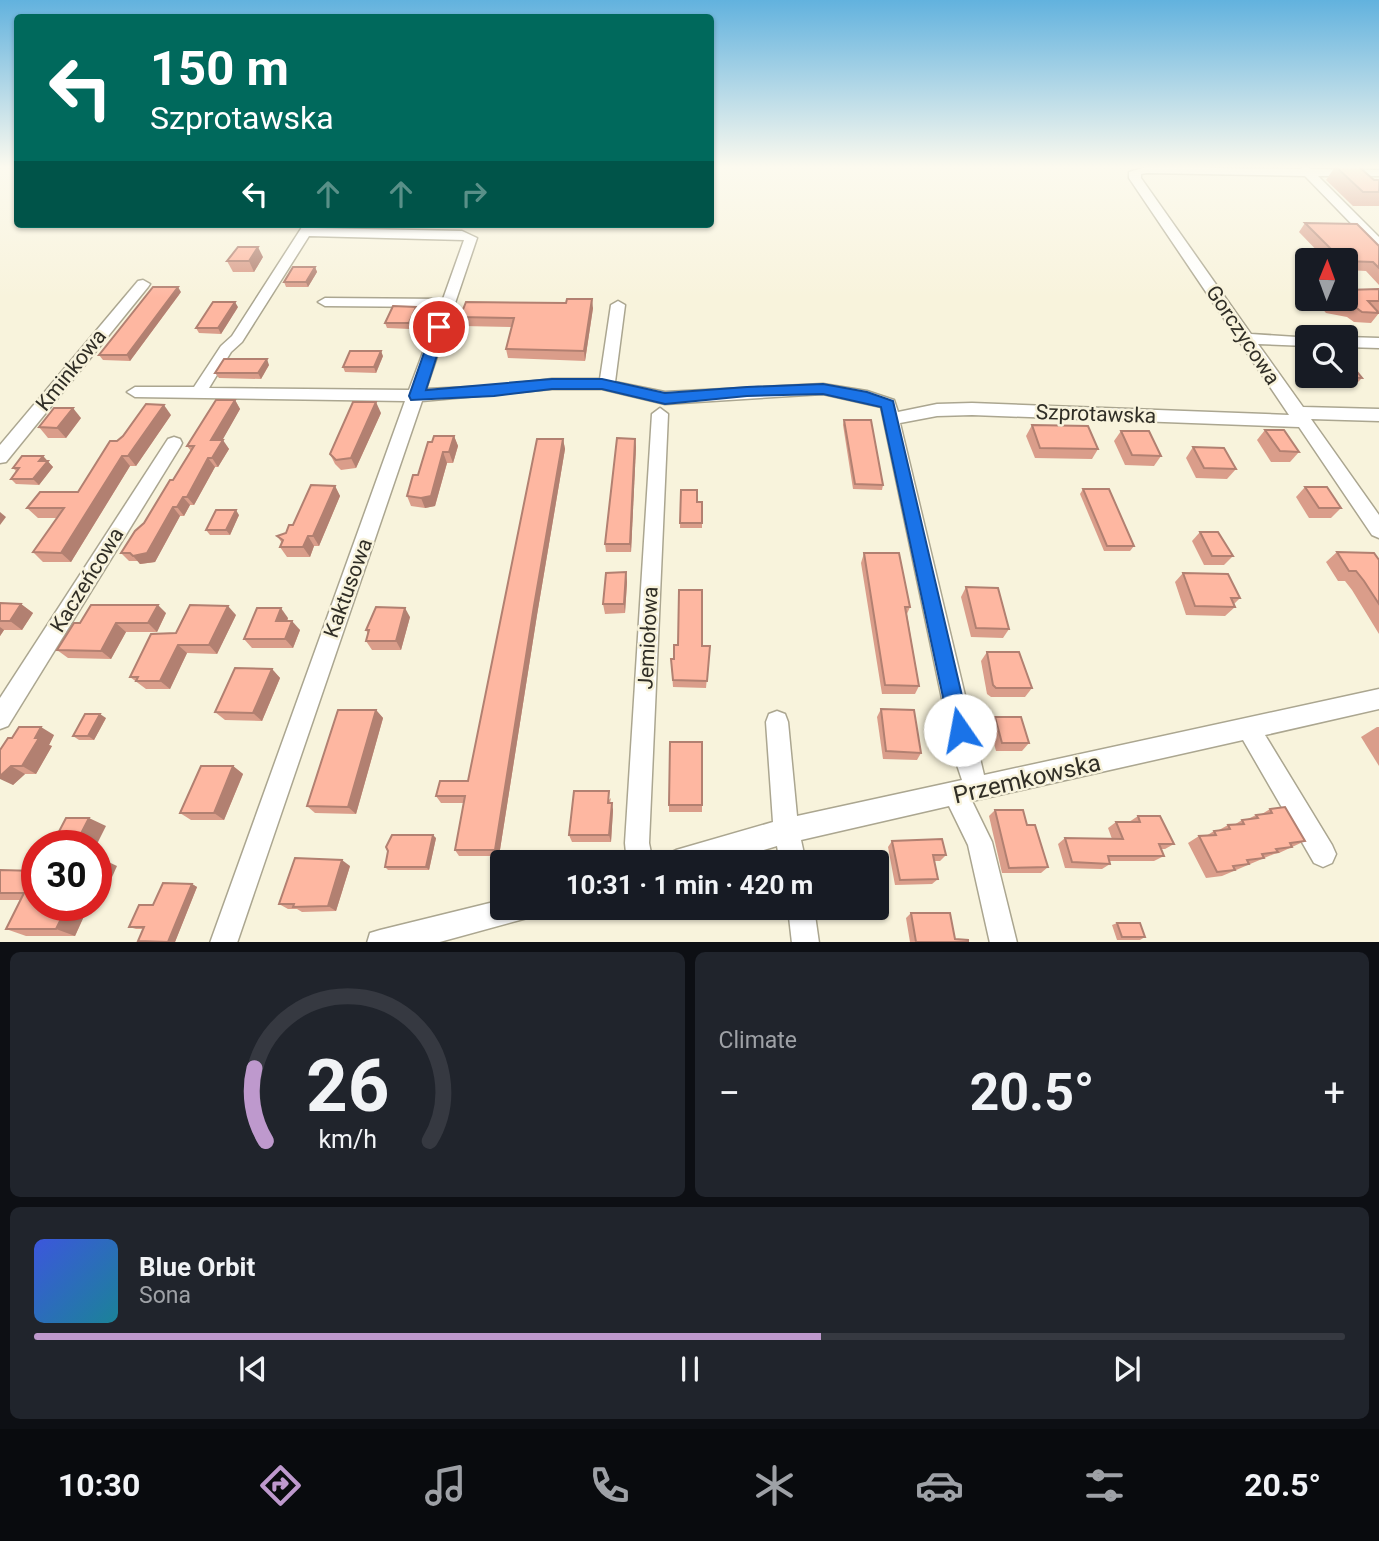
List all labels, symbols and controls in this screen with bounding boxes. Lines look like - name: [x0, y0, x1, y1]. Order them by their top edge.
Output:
- text: 150 m: [150, 40, 289, 97]
- icon: left: [35, 42, 126, 133]
- text: Szprotawska: [150, 99, 334, 137]
- icon: left: [236, 175, 274, 213]
- icon: ahead: [309, 175, 347, 213]
- icon: ahead: [382, 175, 420, 213]
- icon: right: [455, 175, 493, 213]
- north arrow: [1295, 248, 1358, 312]
- map controls: [1295, 248, 1358, 388]
- street label: Gorczycowa: [1201, 281, 1285, 389]
- pin: [409, 297, 469, 357]
- icon: arrive: [420, 308, 458, 346]
- street label: Kminkowa: [31, 324, 111, 416]
- button: search: [1295, 325, 1358, 388]
- street label: Szprotawska: [1035, 400, 1157, 428]
- street label: Kaczeńcowa: [45, 523, 129, 637]
- street label: Kaktusowa: [319, 535, 377, 641]
- street label: Jemiołowa: [633, 586, 663, 690]
- position arrow: [923, 693, 997, 767]
- street label: Przemkowska: [951, 748, 1103, 810]
- speed limit sign: 30: [21, 830, 112, 921]
- text: 10:31 · 1 min · 420 m: [566, 870, 813, 900]
- text: Climate: [719, 1027, 797, 1054]
- text: 26: [305, 1043, 389, 1129]
- text: 20.5°: [969, 1062, 1094, 1123]
- text: −: [719, 1071, 740, 1115]
- text: +: [1323, 1071, 1345, 1115]
- text: km/h: [318, 1124, 377, 1153]
- text: Blue Orbit: [139, 1252, 255, 1282]
- text: Sona: [139, 1282, 191, 1309]
- icon: previous: [234, 1350, 272, 1388]
- icon: pause: [671, 1350, 709, 1388]
- icon: next: [1108, 1350, 1146, 1388]
- icon: directions: [256, 1461, 305, 1510]
- icon: music: [421, 1461, 470, 1510]
- icon: phone: [585, 1461, 634, 1510]
- icon: climate: [750, 1461, 799, 1510]
- icon: car: [915, 1461, 964, 1510]
- icon: filters: [1080, 1461, 1129, 1510]
- text: 10:30: [58, 1466, 140, 1504]
- text: 20.5°: [1244, 1466, 1321, 1504]

